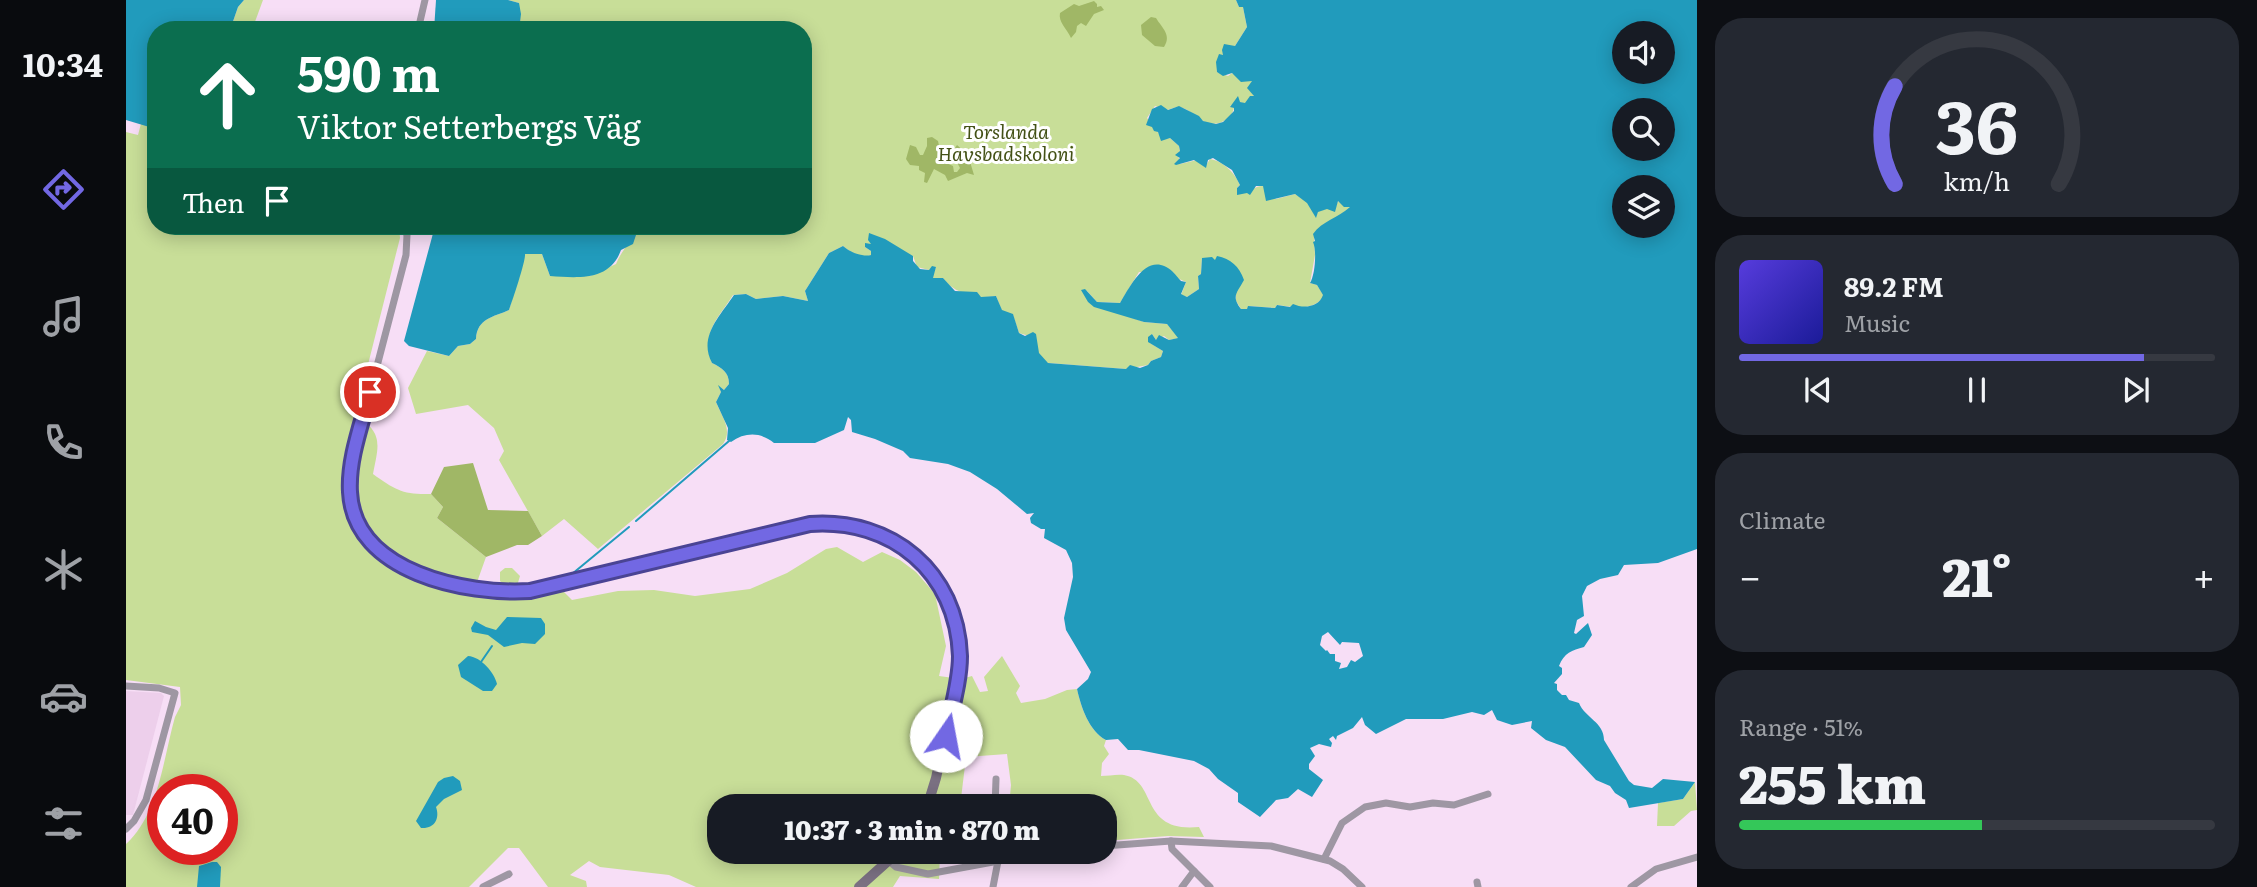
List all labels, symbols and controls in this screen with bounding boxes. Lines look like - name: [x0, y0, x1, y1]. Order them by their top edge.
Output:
- map controls: [1612, 21, 1675, 238]
- button: sound: [1612, 21, 1675, 84]
- text: 590 m: [297, 34, 440, 107]
- text: 10:34: [23, 39, 103, 87]
- icon: ahead: [182, 49, 273, 140]
- text: 36: [1935, 68, 2019, 176]
- button: search: [1612, 98, 1675, 161]
- text: Viktor Setterbergs Väg: [297, 101, 641, 149]
- park label: Torslanda Havsbadskoloni: [938, 117, 1075, 167]
- text: km/h: [1944, 161, 2010, 198]
- icon: directions: [39, 165, 88, 214]
- button: layers: [1612, 175, 1675, 238]
- text: Then: [182, 182, 244, 221]
- icon: arrive: [258, 182, 296, 220]
- text: 89.2 FM: [1844, 266, 1944, 305]
- icon: music: [39, 292, 88, 341]
- text: Music: [1844, 305, 1910, 339]
- pin: [340, 362, 400, 422]
- icon: previous: [1799, 371, 1837, 409]
- icon: pause: [1958, 371, 1996, 409]
- icon: next: [2117, 371, 2155, 409]
- icon: arrive: [351, 373, 389, 411]
- icon: phone: [39, 418, 88, 467]
- text: Climate: [1739, 502, 1825, 536]
- text: 21°: [1942, 536, 2012, 613]
- icon: climate: [39, 545, 88, 594]
- text: −: [1739, 546, 1761, 603]
- text: +: [2193, 546, 2215, 603]
- icon: car: [39, 672, 88, 721]
- position arrow: [909, 699, 983, 773]
- text: Range · 51%: [1739, 709, 1863, 743]
- text: 255 km: [1739, 743, 1926, 820]
- speed limit sign: 40: [147, 774, 238, 865]
- icon: filters: [39, 799, 88, 848]
- text: 10:37 · 3 min · 870 m: [784, 809, 1040, 848]

